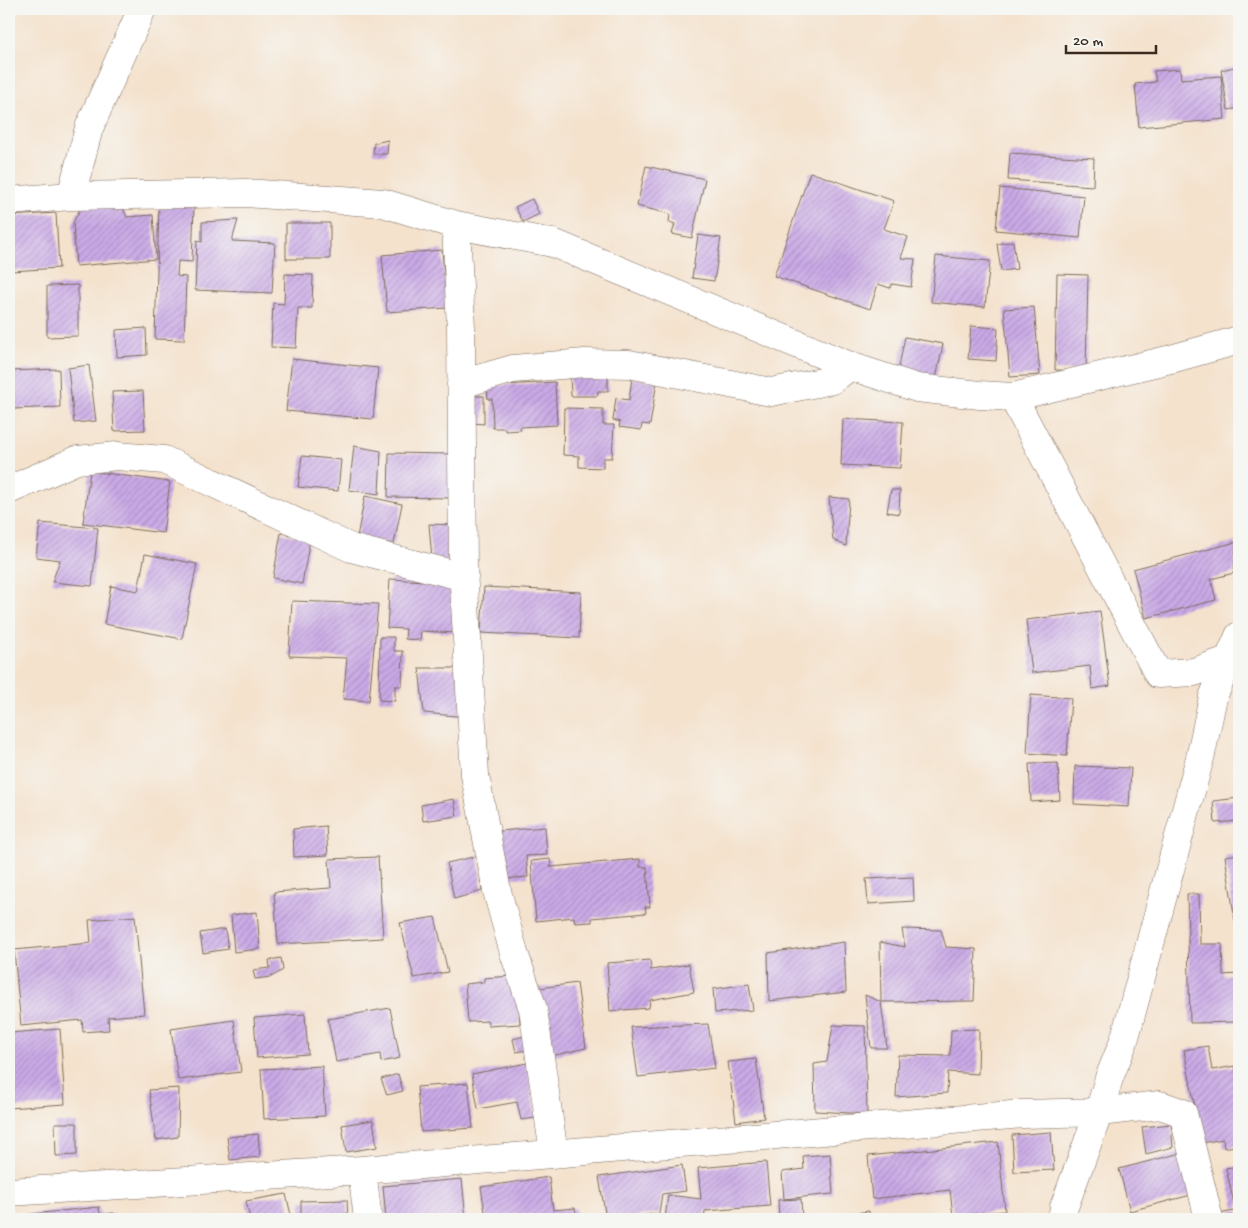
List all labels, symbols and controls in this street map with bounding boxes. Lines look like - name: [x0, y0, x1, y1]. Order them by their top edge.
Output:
- scale bar: [1066, 22, 1156, 54]
- text: 20 m: [1073, 33, 1103, 51]

